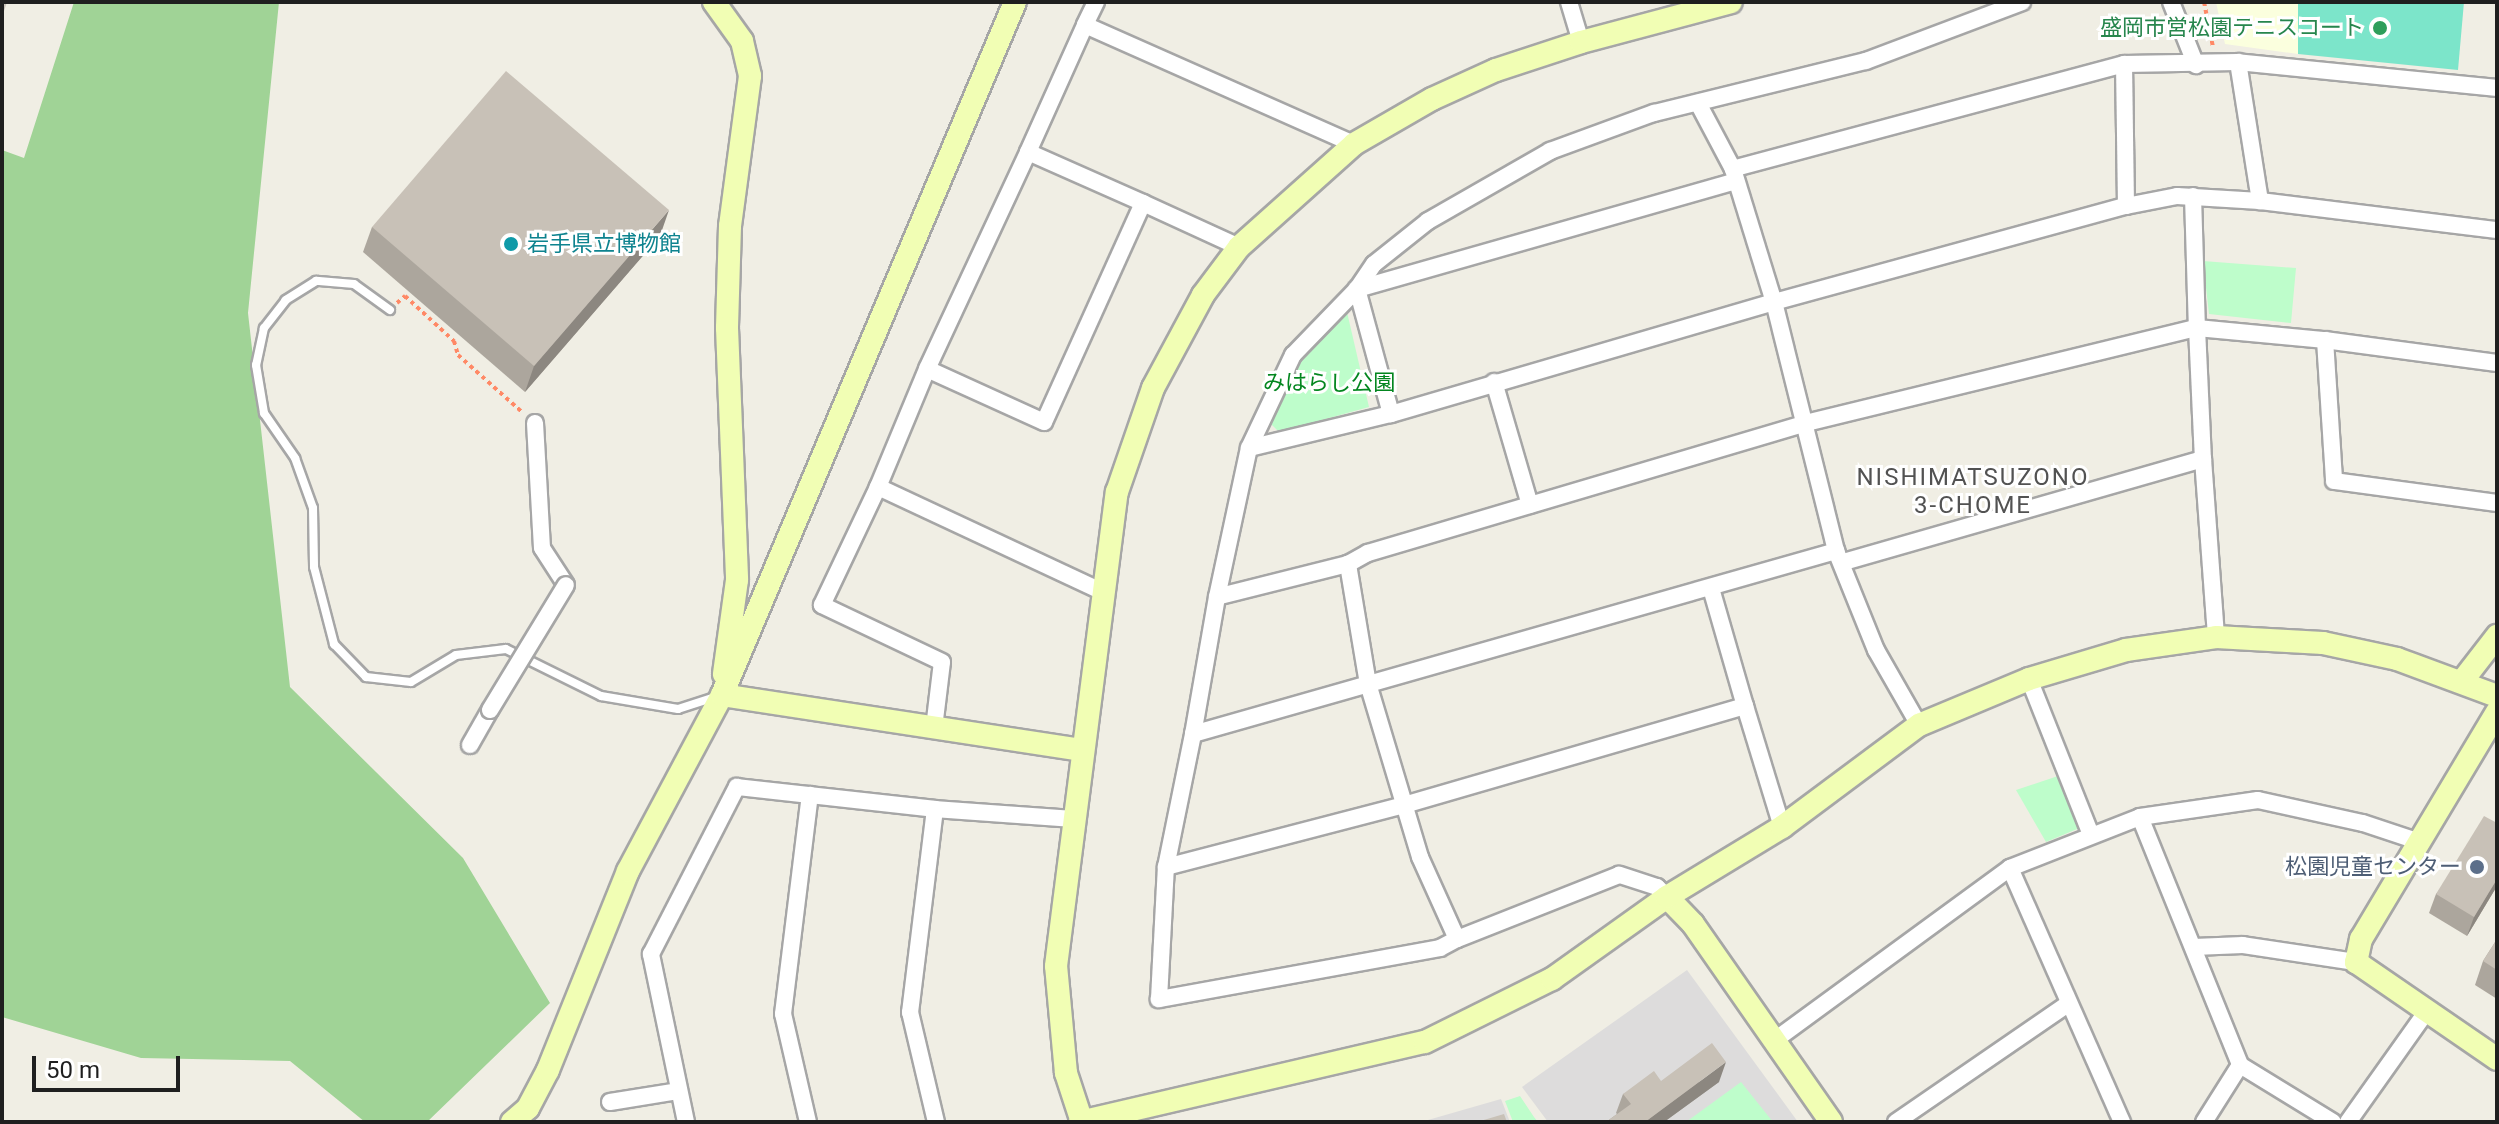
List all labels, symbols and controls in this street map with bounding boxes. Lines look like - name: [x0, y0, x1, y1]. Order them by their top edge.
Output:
- place label: 盛岡市営松園テニスコート: [2100, 15, 2364, 41]
- marker: 盛岡市営松園テニスコート: [2371, 19, 2389, 37]
- place label: 岩手県立博物館: [527, 231, 681, 257]
- marker: 岩手県立博物館: [502, 235, 520, 253]
- park label: みはらし公園: [1263, 370, 1395, 396]
- district label: NISHIMATSUZONO 3-CHOME: [1856, 464, 2090, 520]
- place label: 松園児童センター: [2285, 854, 2461, 880]
- marker: 松園児童センター: [2468, 858, 2486, 876]
- scale bar: [36, 1040, 184, 1090]
- text: 50 m: [46, 1056, 100, 1084]

